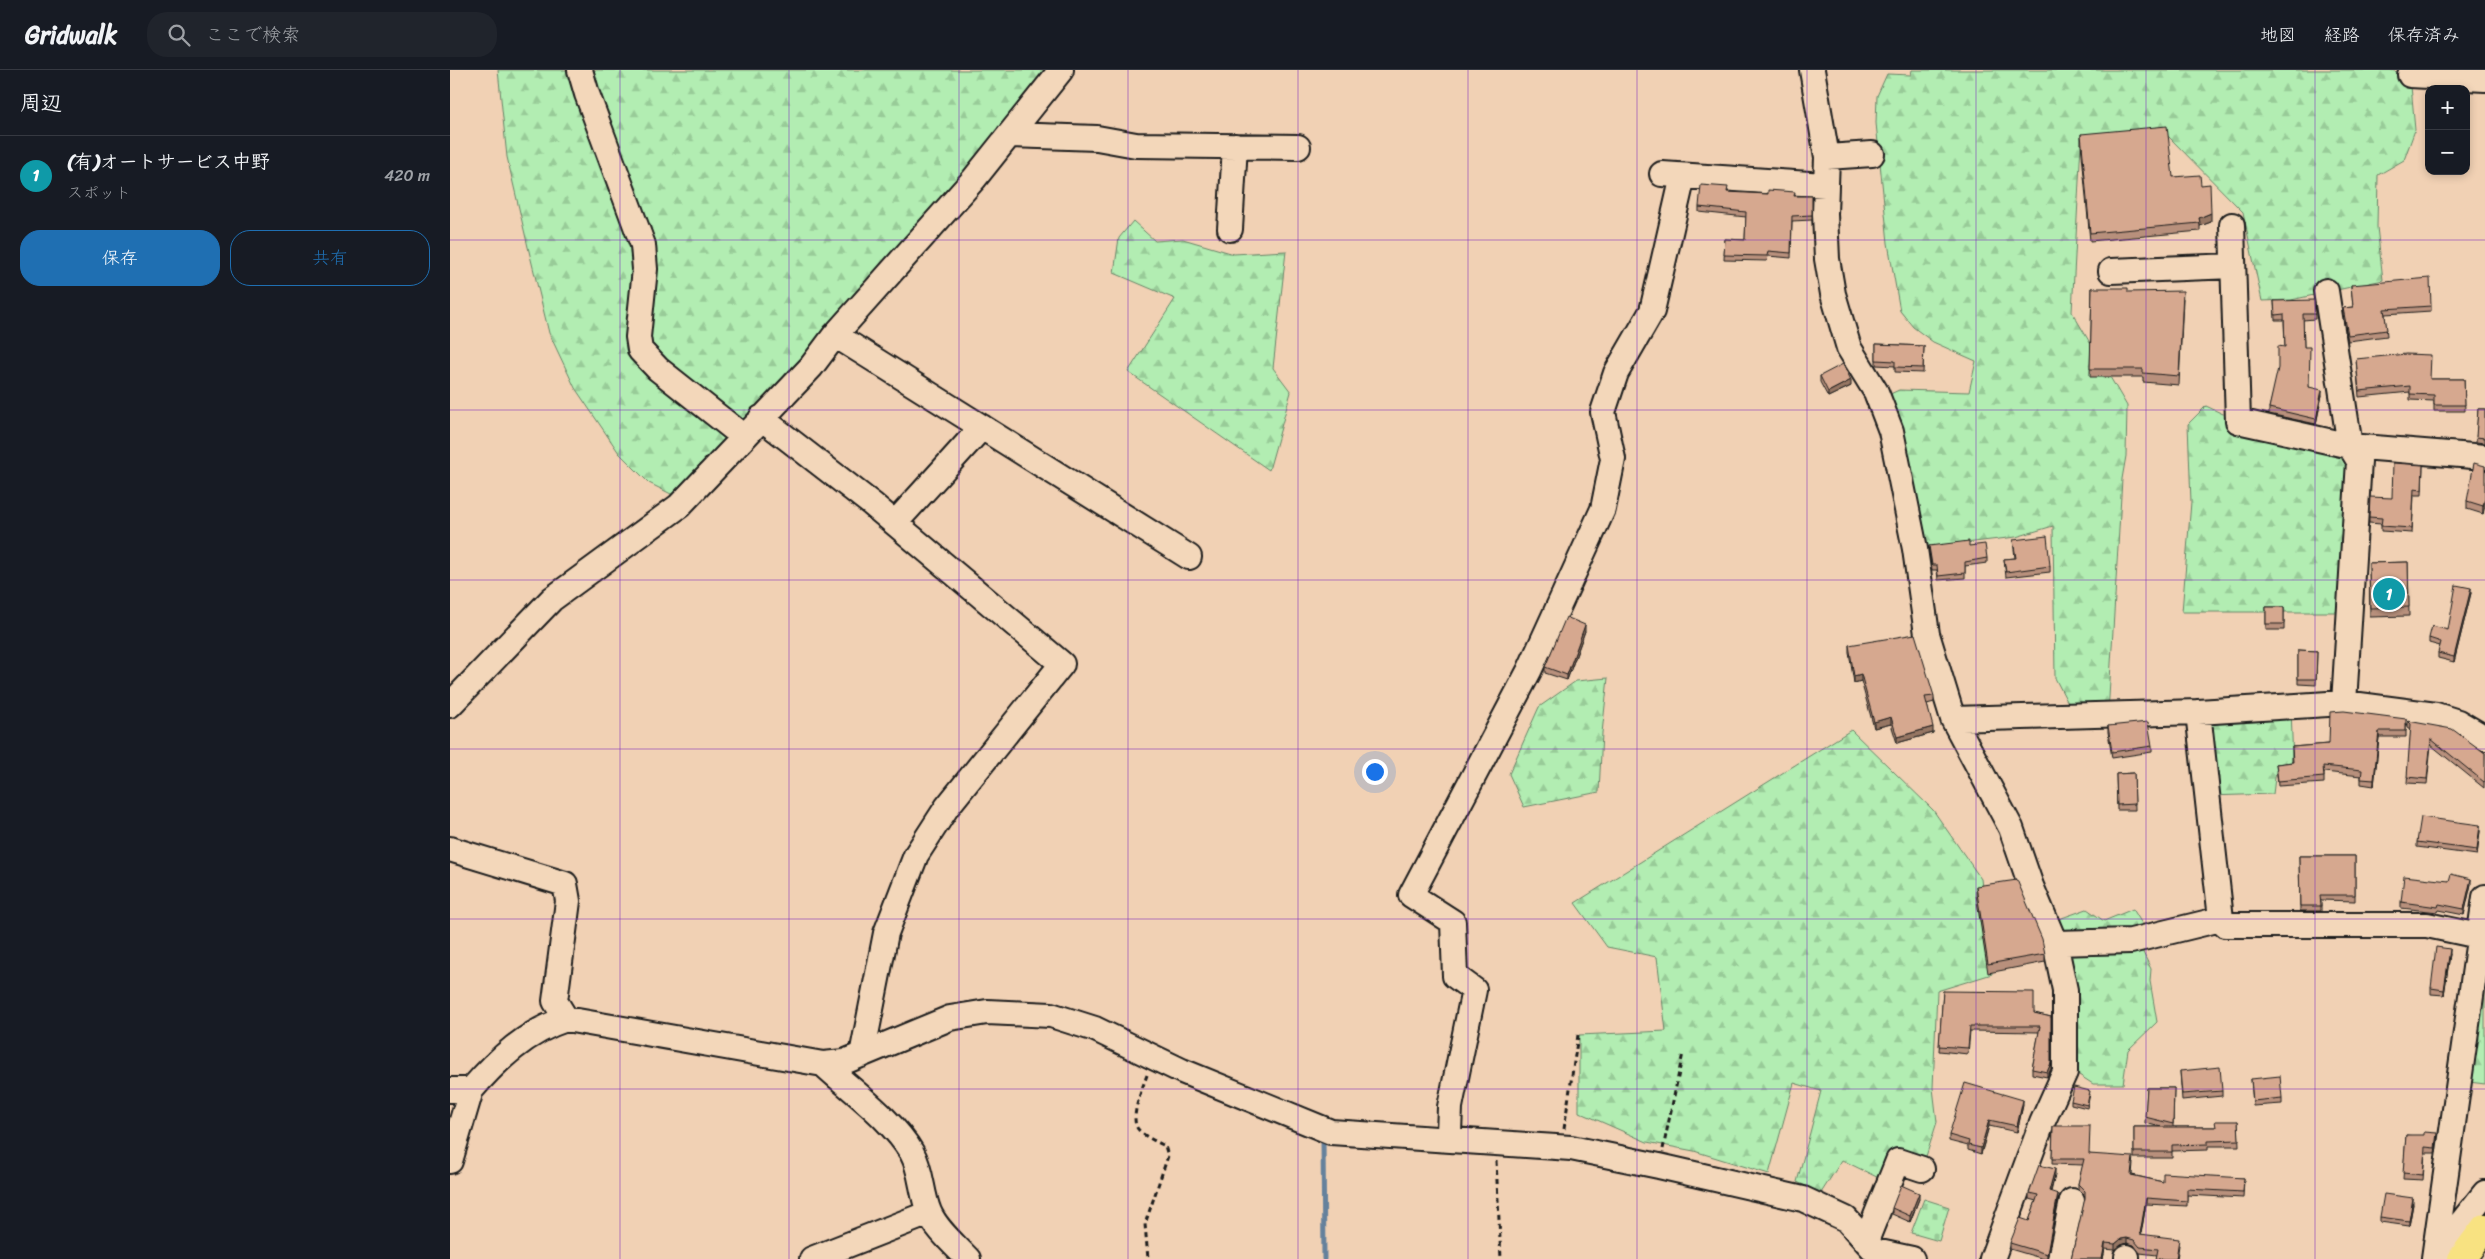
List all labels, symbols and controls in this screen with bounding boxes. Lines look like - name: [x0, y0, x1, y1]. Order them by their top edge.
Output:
- search box: [147, 12, 497, 57]
- text: Gridwalk: [25, 14, 117, 56]
- text: ここで検索: [205, 18, 300, 51]
- text: 地図: [2260, 19, 2296, 51]
- text: 経路: [2324, 19, 2360, 51]
- text: 保存済み: [2388, 19, 2460, 51]
- icon: search: [165, 21, 193, 49]
- text: 周辺: [20, 84, 62, 122]
- map controls: [2425, 85, 2470, 175]
- button: +: [2425, 85, 2470, 130]
- button: −: [2425, 130, 2470, 175]
- text: (有)オートサービス中野: [67, 145, 270, 178]
- text: 1: [33, 161, 39, 190]
- text: 420 m: [384, 161, 430, 190]
- text: スポット: [67, 178, 131, 207]
- button: 保存: [20, 230, 220, 286]
- button: 共有: [230, 230, 430, 286]
- pin: 1: [2373, 575, 2405, 613]
- your location: [1362, 759, 1388, 785]

